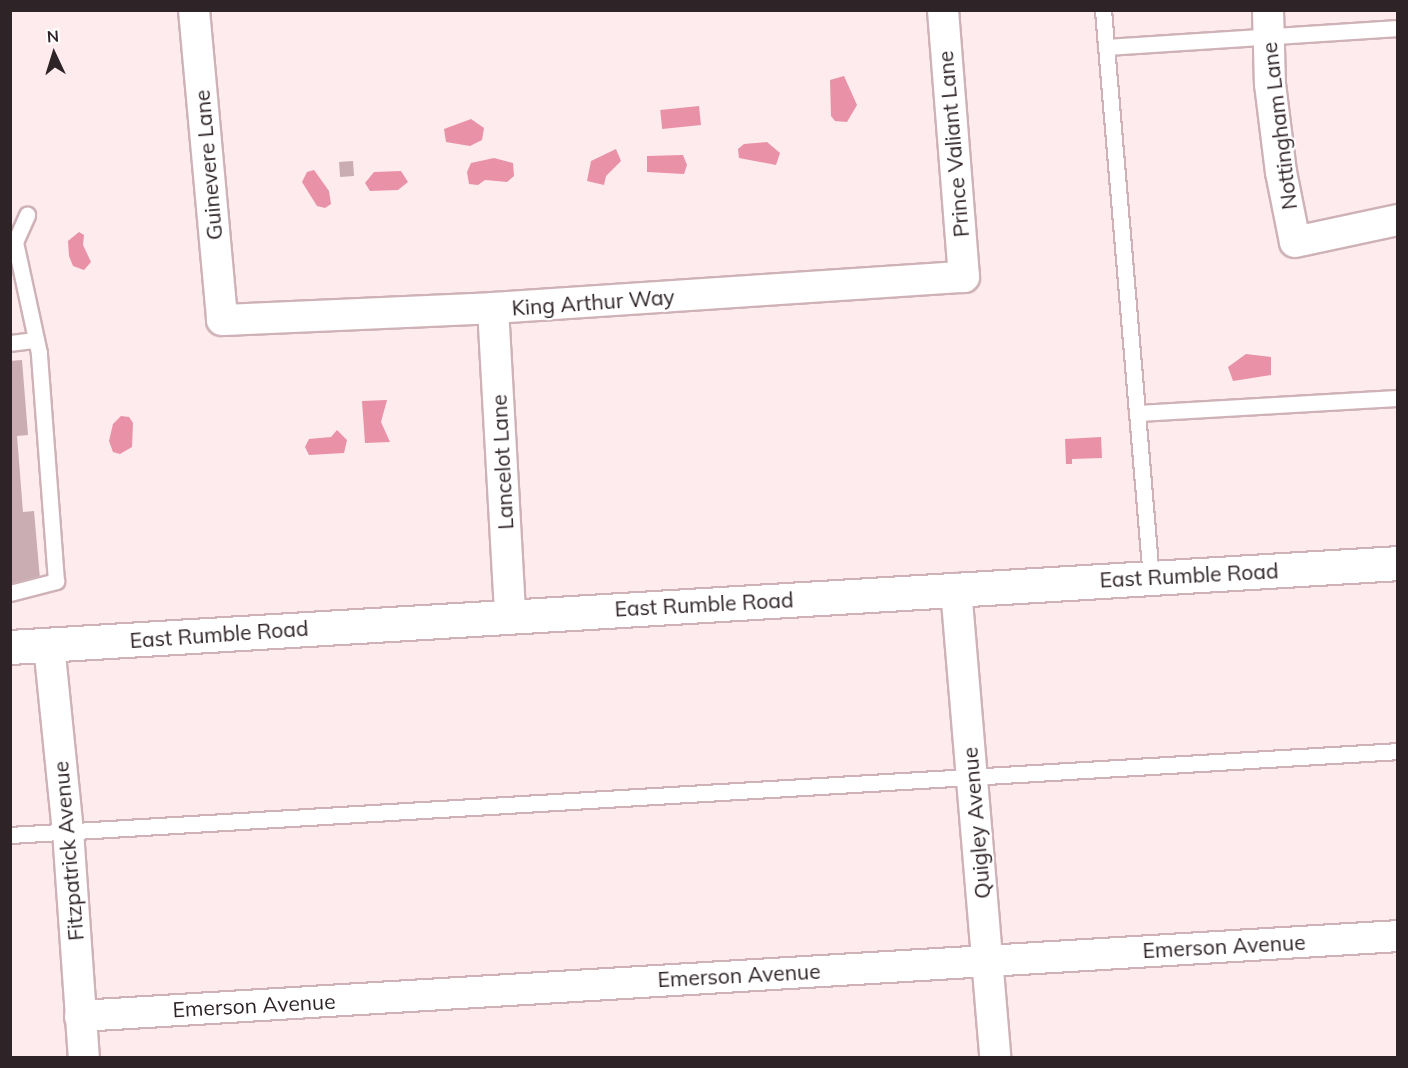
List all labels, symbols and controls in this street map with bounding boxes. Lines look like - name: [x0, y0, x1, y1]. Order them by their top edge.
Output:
- north arrow: [24, 24, 84, 84]
- text: N: [46, 26, 59, 46]
- street label: Nottingham Lane: [1256, 41, 1302, 211]
- street label: Prince Valiant Lane: [932, 50, 974, 238]
- street label: Guinevere Lane: [189, 89, 227, 241]
- street label: King Arthur Way: [511, 284, 675, 320]
- street label: Lancelot Lane: [486, 394, 518, 530]
- street label: East Rumble Road: [1099, 558, 1279, 592]
- street label: East Rumble Road: [614, 587, 794, 621]
- street label: East Rumble Road: [129, 615, 309, 653]
- street label: Quigley Avenue: [957, 746, 995, 900]
- street label: Fitzpatrick Avenue: [48, 760, 88, 942]
- street label: Emerson Avenue: [1142, 929, 1306, 963]
- street label: Emerson Avenue: [657, 958, 821, 992]
- street label: Emerson Avenue: [172, 988, 336, 1022]

